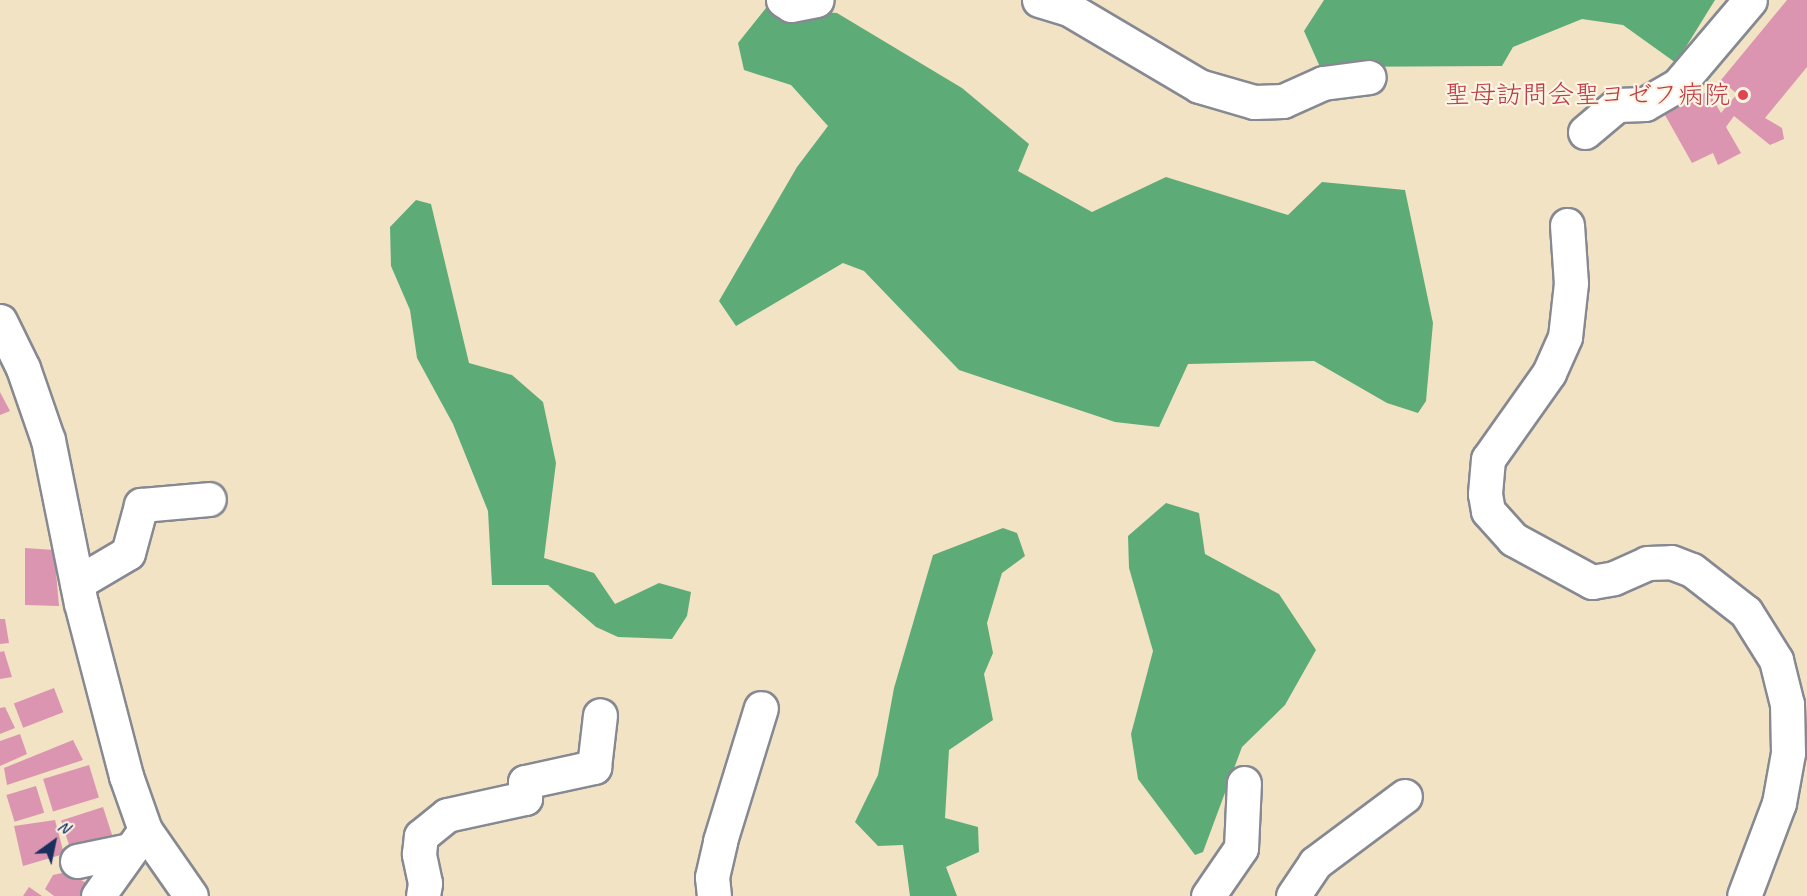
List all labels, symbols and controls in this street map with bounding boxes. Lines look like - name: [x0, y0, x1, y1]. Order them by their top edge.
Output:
- place label: 聖母訪問会聖ヨゼフ病院: [1444, 79, 1730, 111]
- marker: 聖母訪問会聖ヨゼフ病院: [1734, 86, 1752, 104]
- north arrow: [24, 812, 84, 872]
- text: N: [54, 816, 73, 838]

